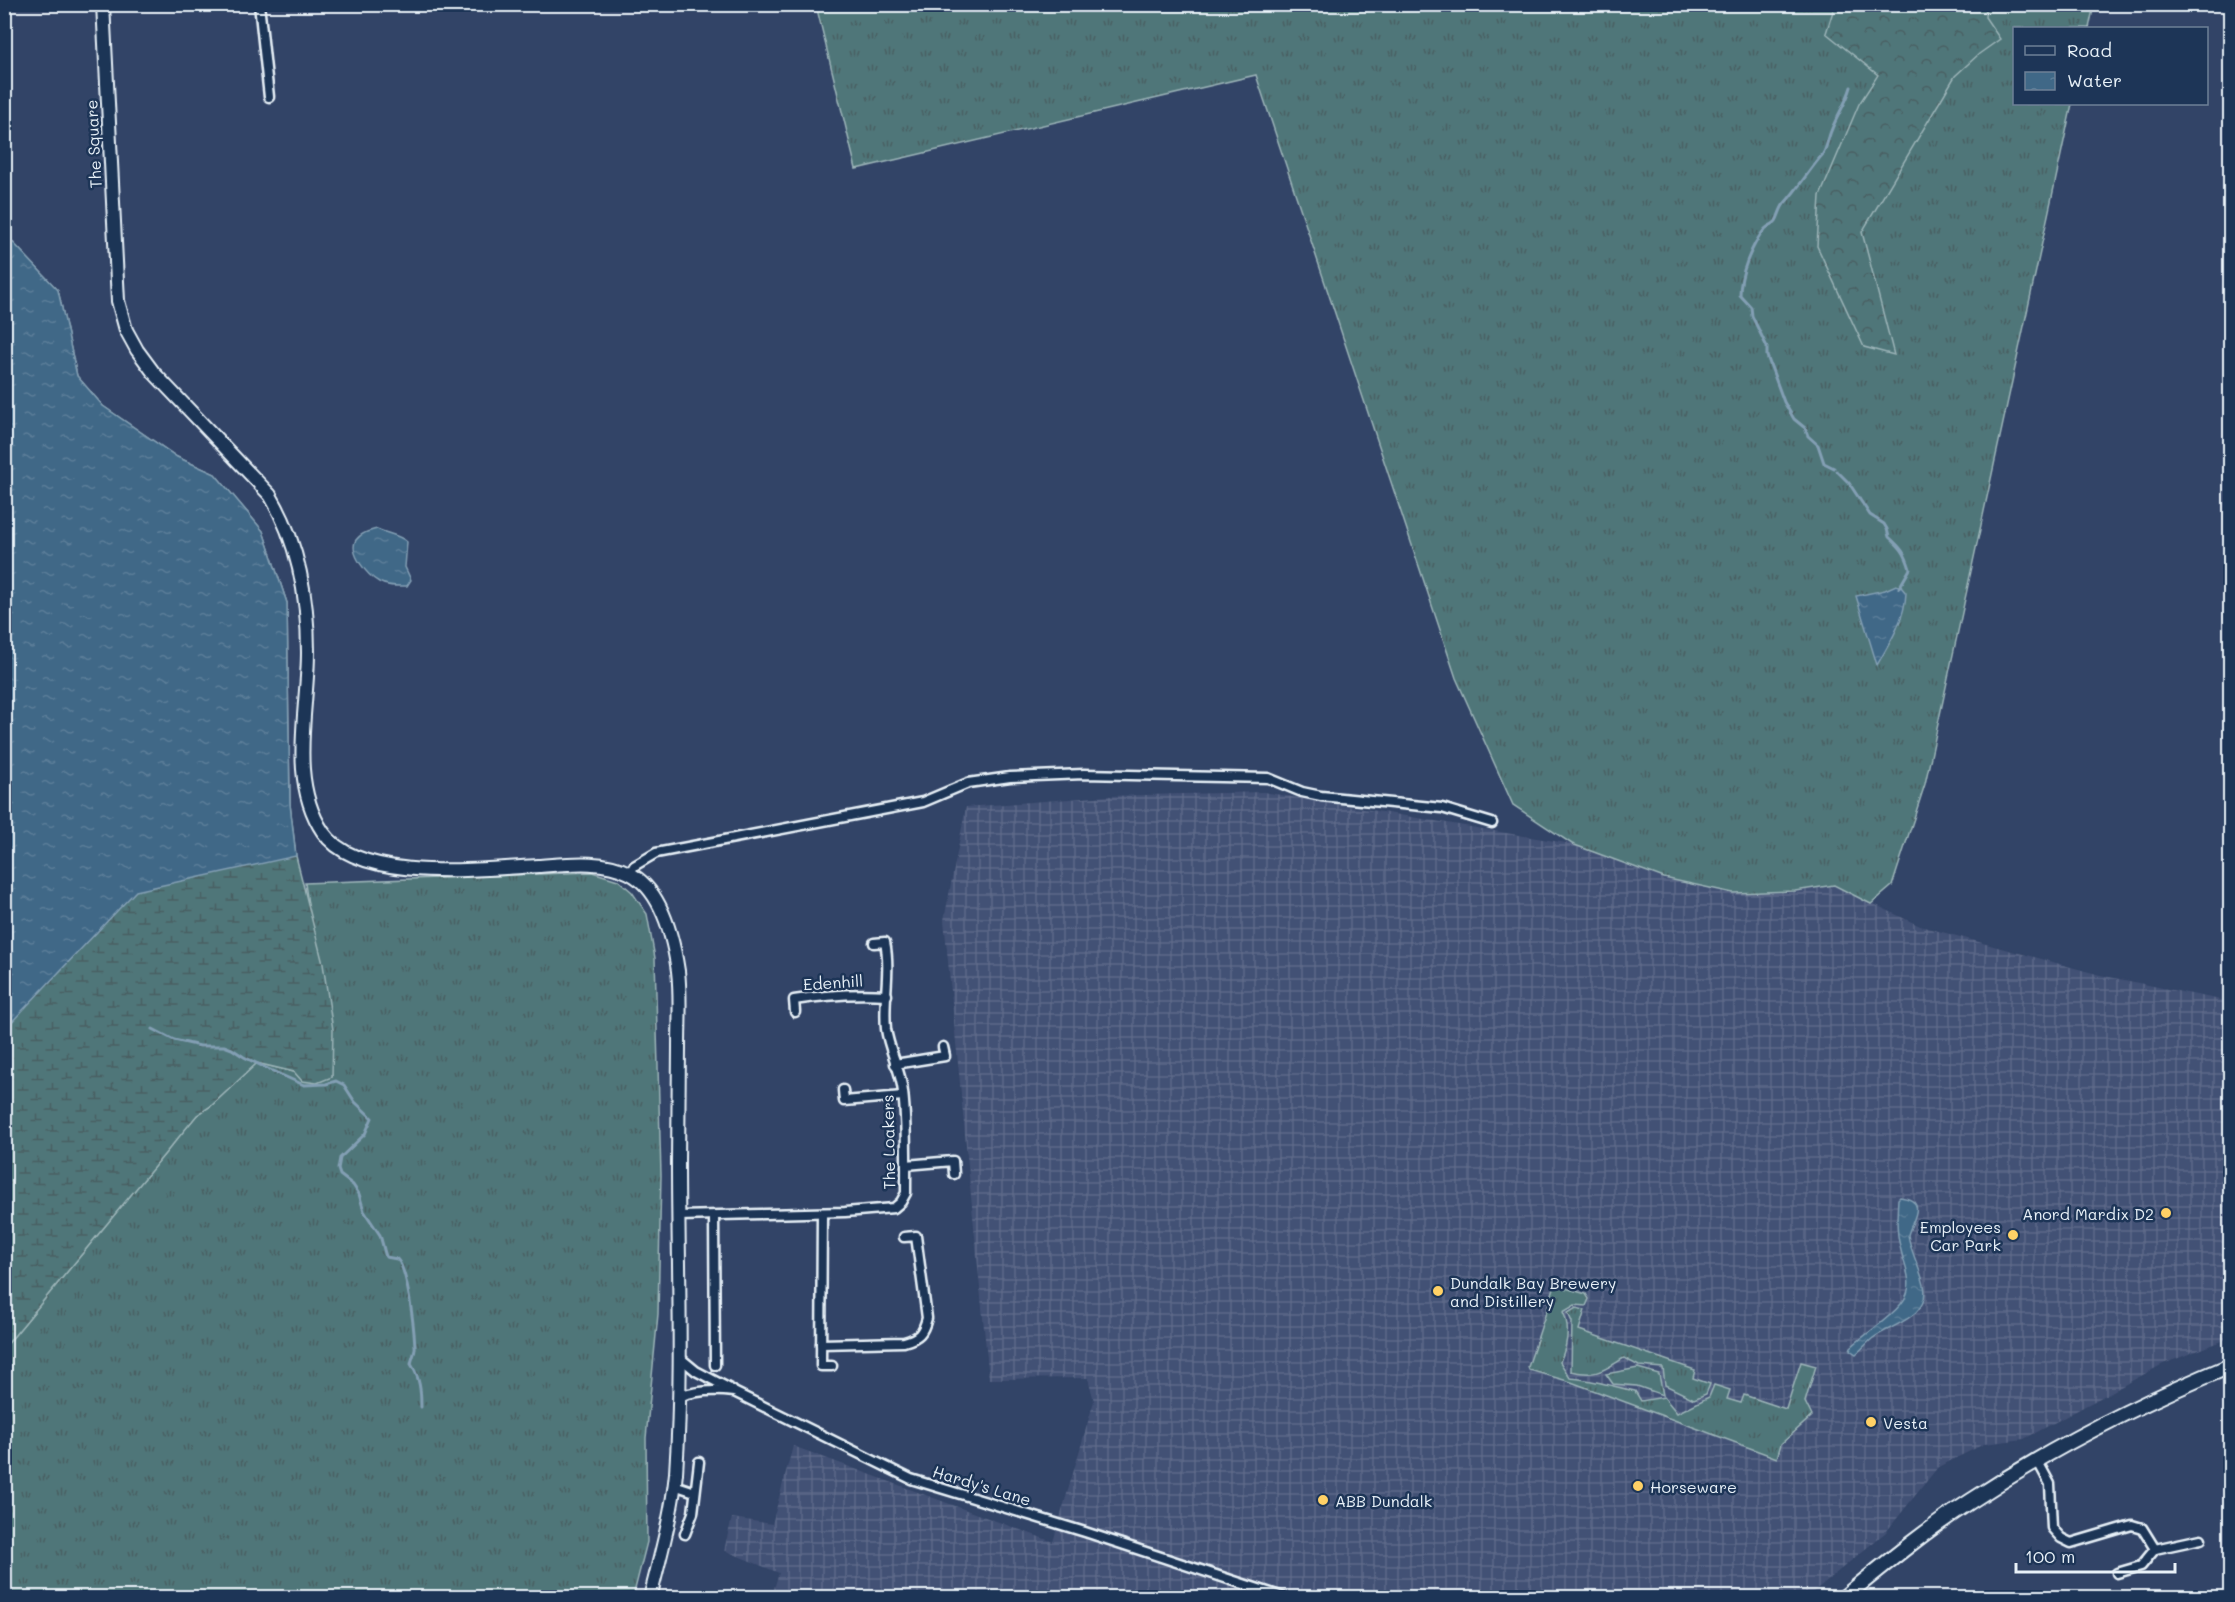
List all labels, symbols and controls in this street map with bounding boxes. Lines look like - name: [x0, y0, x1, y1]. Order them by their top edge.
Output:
- legend: [2013, 27, 2208, 105]
- text: Road: [2067, 38, 2112, 62]
- text: Water: [2067, 68, 2122, 92]
- street label: The Square: [80, 99, 106, 189]
- street label: Edenhill: [802, 969, 864, 995]
- street label: The Loakers: [877, 1094, 899, 1190]
- place label: Anord Mardix D2: [2022, 1203, 2154, 1224]
- marker: Anord Mardix D2: [2159, 1206, 2173, 1220]
- place label: Employees Car Park: [1920, 1216, 2001, 1255]
- marker: Employees Car Park: [2006, 1228, 2020, 1242]
- place label: Dundalk Bay Brewery and Distillery: [1450, 1272, 1616, 1311]
- marker: Dundalk Bay Brewery and Distillery: [1431, 1284, 1445, 1298]
- place label: Vesta: [1883, 1412, 1928, 1433]
- marker: Vesta: [1864, 1415, 1878, 1429]
- street label: Hardy's Lane: [930, 1460, 1034, 1510]
- place label: Horseware: [1650, 1476, 1737, 1497]
- marker: Horseware: [1631, 1479, 1645, 1493]
- place label: ABB Dundalk: [1335, 1490, 1432, 1511]
- marker: ABB Dundalk: [1316, 1493, 1330, 1507]
- scale bar: [2016, 1536, 2175, 1574]
- text: 100 m: [2025, 1544, 2075, 1568]

